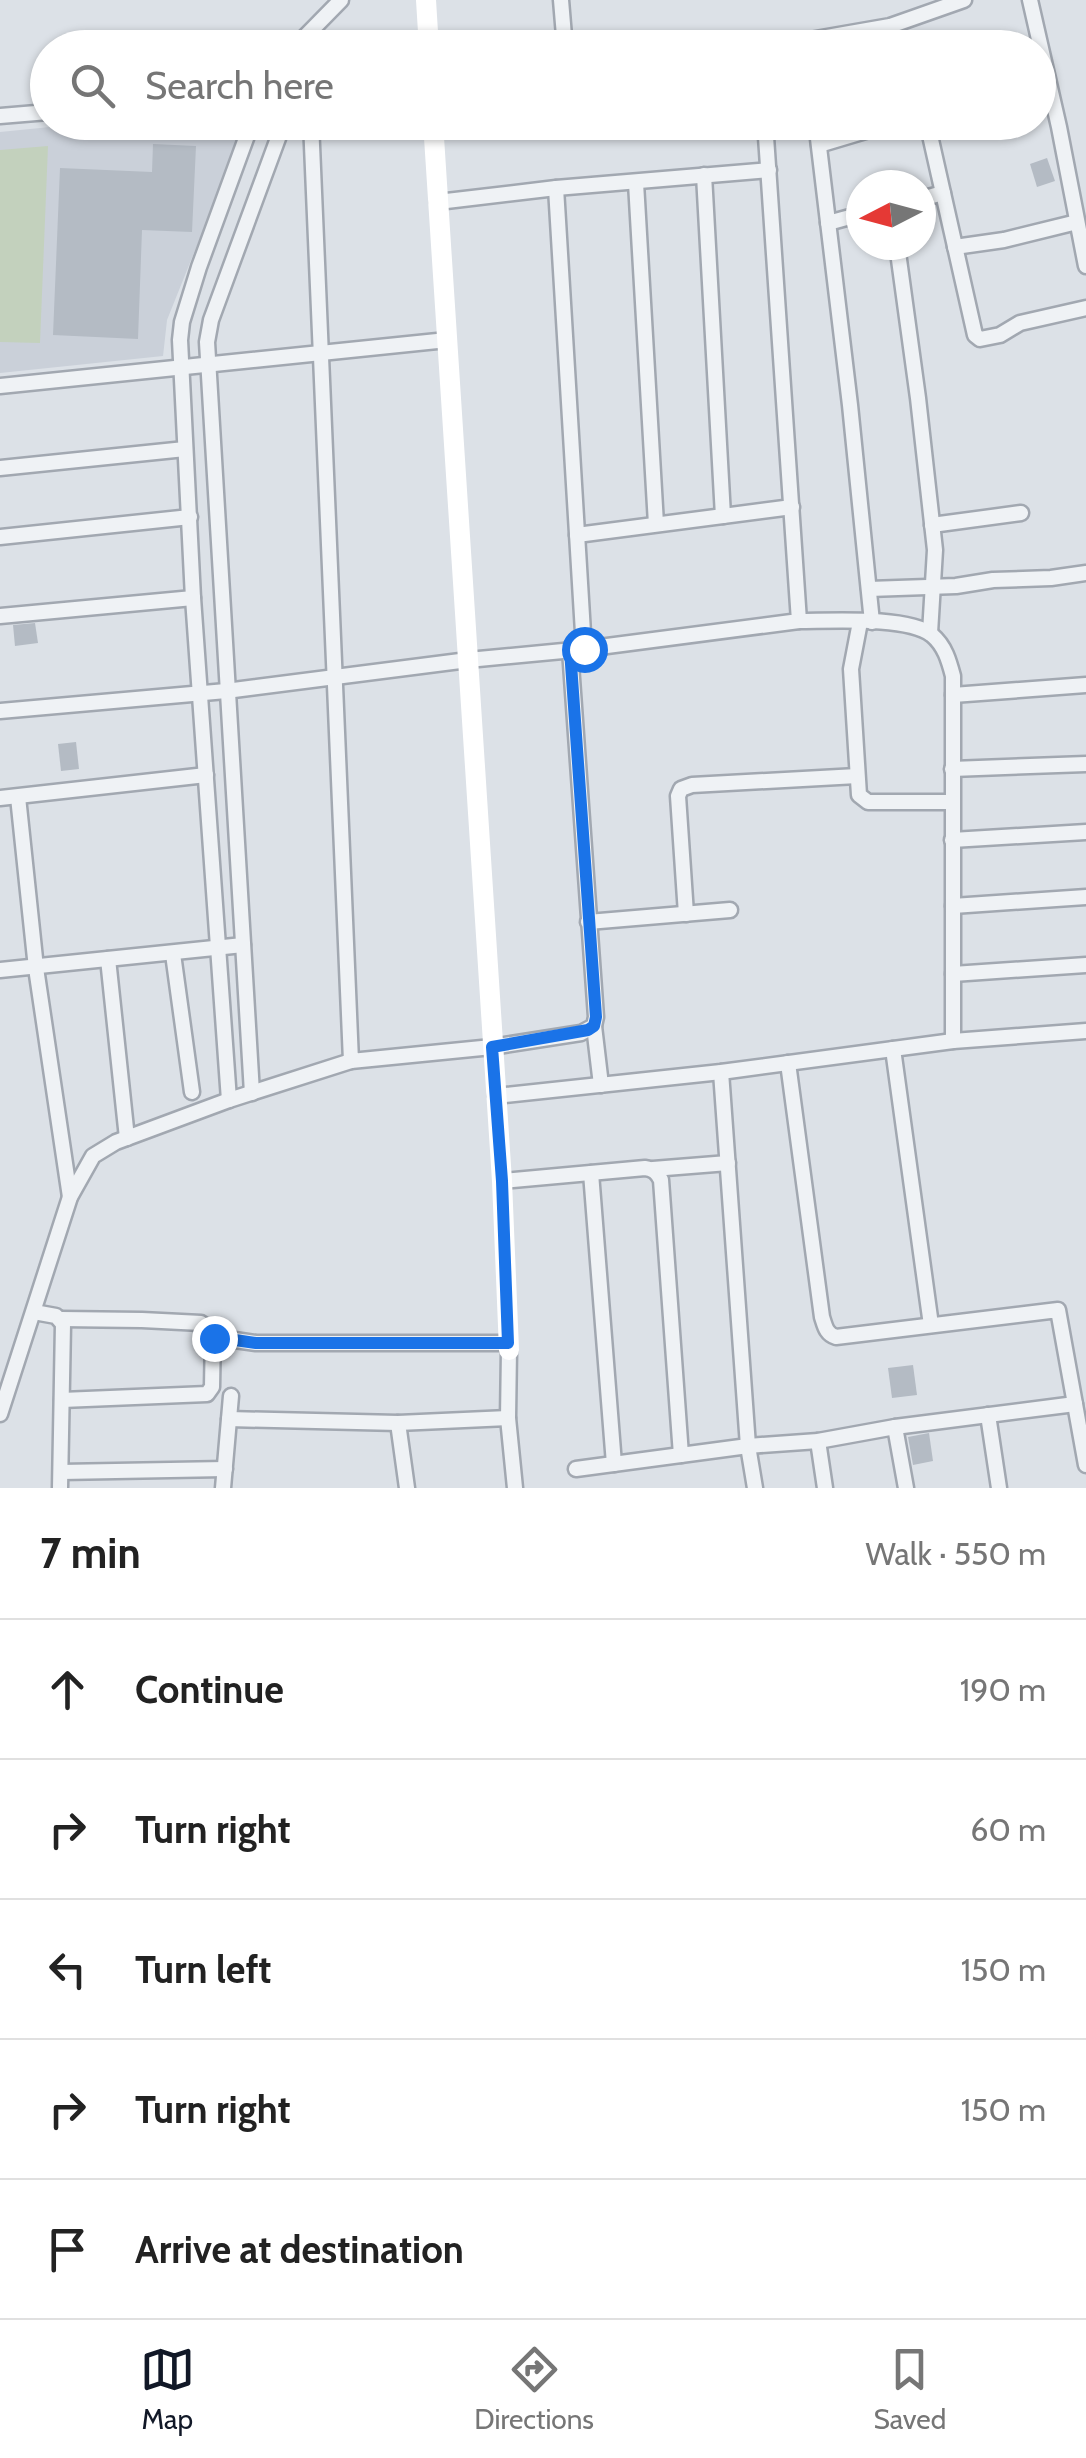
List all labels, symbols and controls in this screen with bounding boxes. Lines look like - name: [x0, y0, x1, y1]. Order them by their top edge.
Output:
- search box: [30, 30, 1056, 140]
- icon: search: [65, 58, 120, 113]
- text: Search here: [145, 62, 334, 109]
- north arrow: [846, 170, 936, 260]
- route start: [562, 627, 608, 673]
- route end: [192, 1316, 238, 1362]
- text: 7 min: [40, 1527, 141, 1579]
- text: Walk · 550 m: [866, 1534, 1046, 1573]
- icon: ahead: [40, 1662, 95, 1717]
- text: Continue: [135, 1666, 284, 1713]
- text: 190 m: [960, 1670, 1046, 1709]
- icon: right: [40, 1802, 95, 1857]
- text: Turn right: [135, 1806, 291, 1853]
- text: 60 m: [970, 1810, 1046, 1849]
- icon: left: [40, 1942, 95, 1997]
- text: Turn left: [135, 1946, 271, 1993]
- text: 150 m: [961, 1950, 1046, 1989]
- icon: right: [40, 2082, 95, 2137]
- text: Turn right: [135, 2086, 291, 2133]
- text: 150 m: [961, 2090, 1046, 2129]
- icon: arrive: [40, 2222, 95, 2277]
- text: Arrive at destination: [135, 2226, 464, 2273]
- tab: Map: [140, 2342, 195, 2436]
- tab: Directions: [474, 2342, 594, 2436]
- tab: Saved: [874, 2342, 946, 2436]

